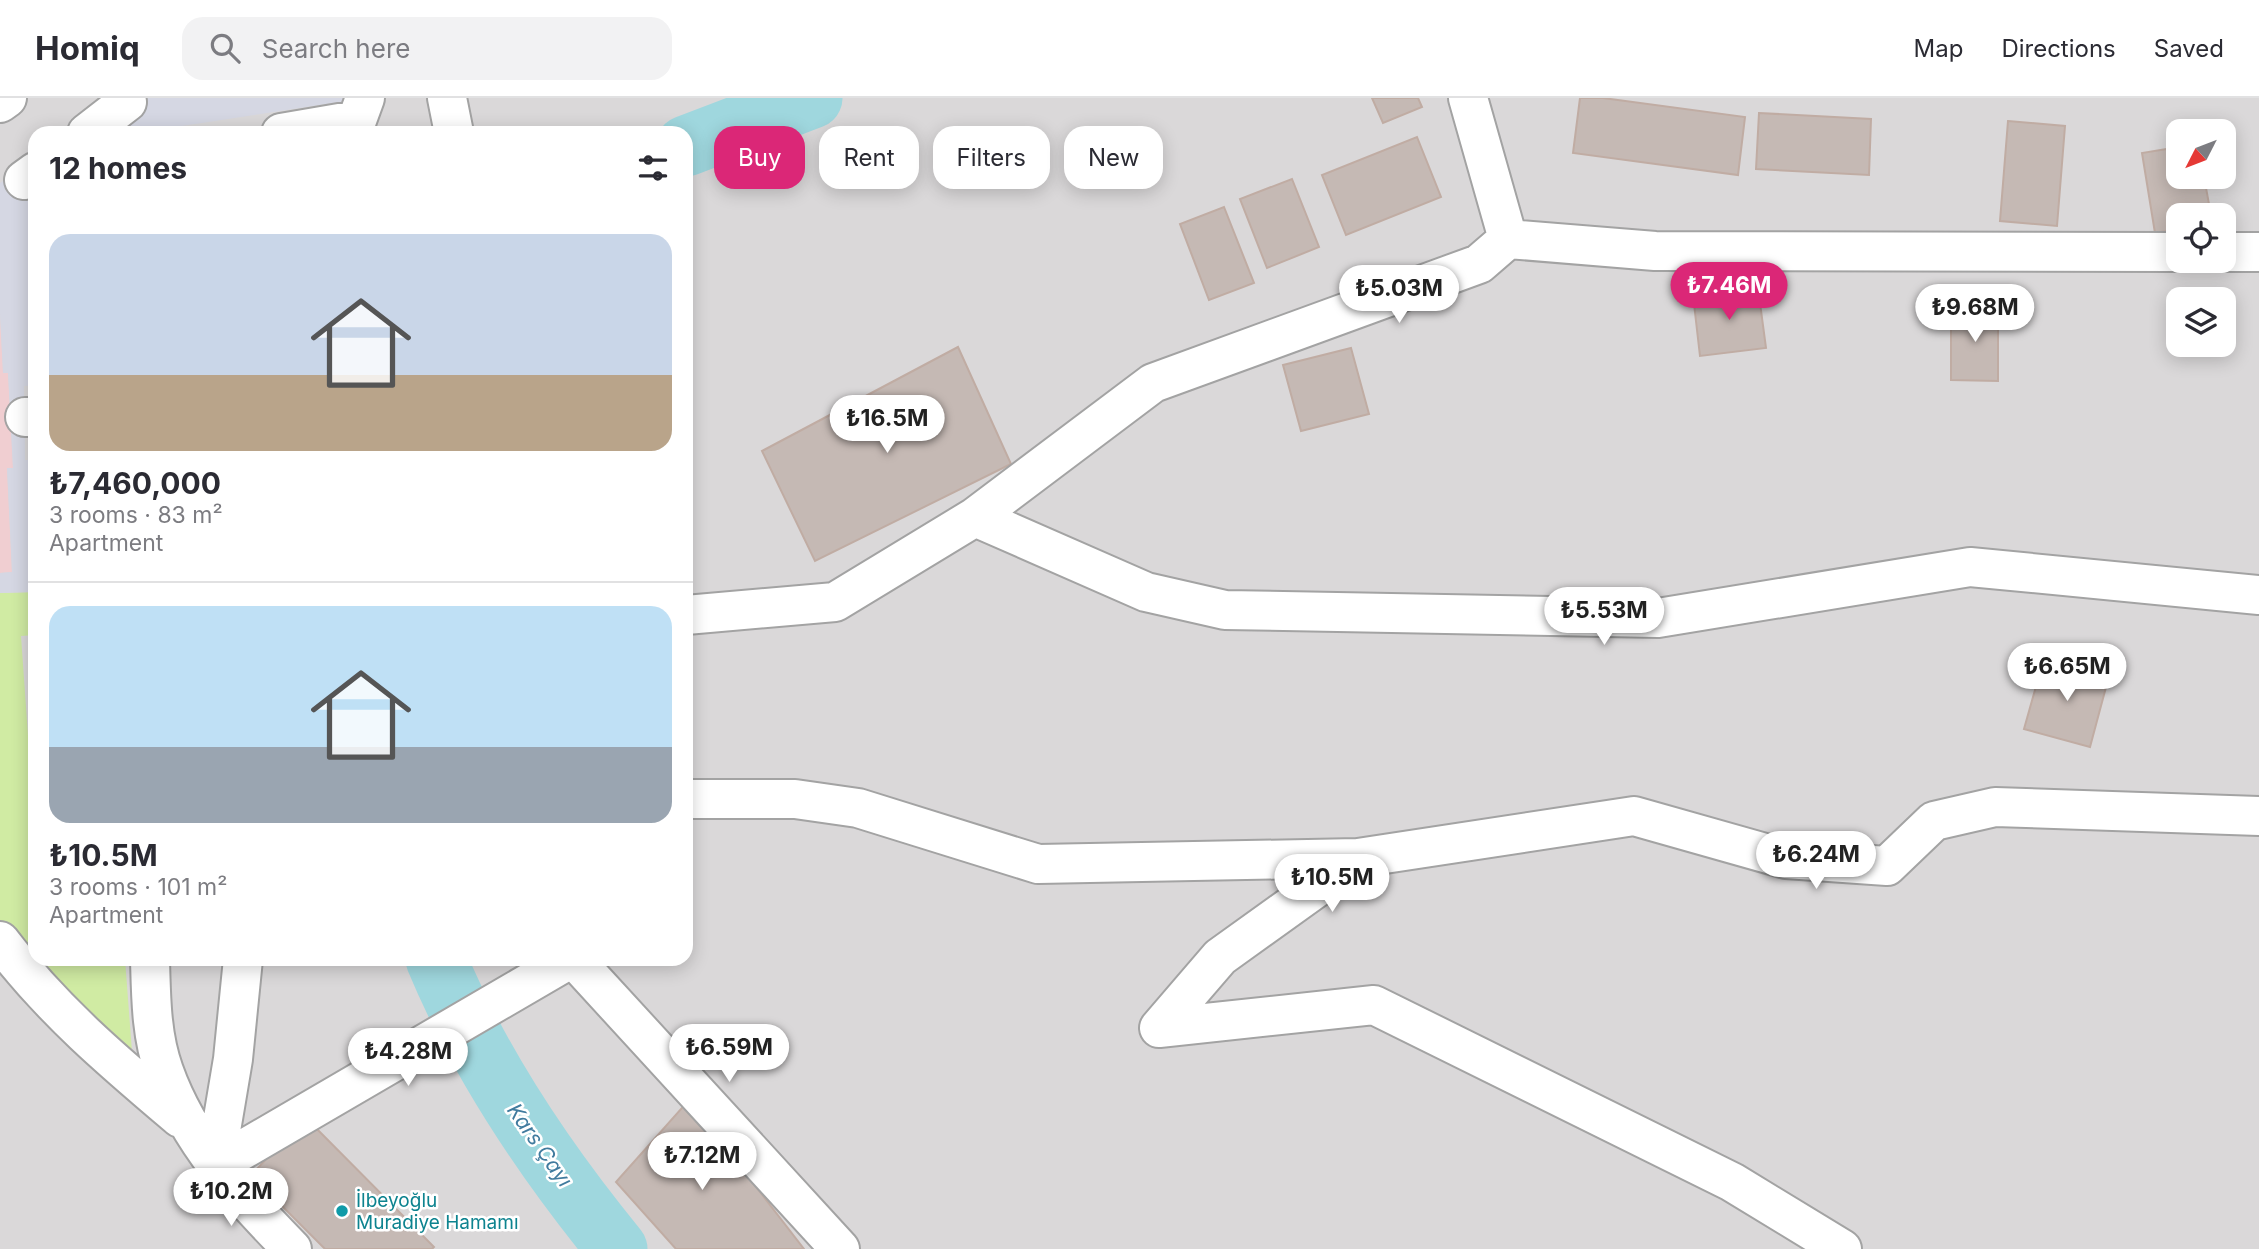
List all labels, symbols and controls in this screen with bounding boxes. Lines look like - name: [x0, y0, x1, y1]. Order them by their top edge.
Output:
- search box: [182, 17, 672, 80]
- text: Homiq: [35, 28, 140, 68]
- icon: search: [206, 29, 244, 67]
- text: Search here: [262, 33, 410, 64]
- text: Map: [1914, 34, 1963, 63]
- text: Directions: [2001, 34, 2116, 63]
- text: Saved: [2154, 34, 2224, 63]
- north arrow: [2166, 119, 2236, 189]
- map controls: [2166, 119, 2236, 357]
- chip: Buy: [714, 126, 805, 189]
- chip: Rent: [819, 126, 919, 189]
- chip: Filters: [933, 126, 1050, 189]
- chip: New: [1064, 126, 1163, 189]
- icon: filters: [634, 149, 672, 187]
- text: 12 homes: [49, 150, 187, 186]
- button: locate: [2166, 203, 2236, 273]
- pin: ₺7.46M: [1672, 262, 1786, 322]
- pin: ₺5.03M: [1342, 266, 1456, 325]
- text: ₺7.46M: [1687, 271, 1771, 299]
- text: ₺5.03M: [1355, 274, 1443, 302]
- icon: home: [298, 280, 424, 406]
- pin: ₺9.68M: [1918, 285, 2032, 344]
- button: layers: [2166, 287, 2236, 357]
- text: ₺9.68M: [1931, 293, 2019, 321]
- pin: ₺16.5M: [830, 396, 944, 455]
- text: ₺16.5M: [846, 404, 928, 432]
- text: ₺7,460,000: [49, 465, 221, 501]
- text: 3 rooms · 83 m²: [49, 501, 223, 529]
- text: Apartment: [49, 529, 163, 557]
- pin: ₺5.53M: [1547, 588, 1661, 647]
- text: ₺5.53M: [1560, 596, 1648, 624]
- pin: ₺6.65M: [2010, 644, 2124, 703]
- icon: home: [298, 652, 424, 778]
- text: ₺6.65M: [2023, 652, 2111, 680]
- pin: ₺6.24M: [1759, 832, 1873, 891]
- text: ₺10.5M: [49, 837, 158, 873]
- text: ₺6.24M: [1772, 840, 1860, 868]
- pin: ₺10.5M: [1275, 854, 1389, 914]
- text: ₺10.5M: [1290, 863, 1374, 891]
- text: 3 rooms · 101 m²: [49, 873, 227, 901]
- text: Apartment: [49, 901, 163, 929]
- pin: ₺6.59M: [672, 1024, 786, 1084]
- pin: ₺4.28M: [351, 1028, 465, 1088]
- text: ₺6.59M: [685, 1033, 773, 1061]
- text: ₺4.28M: [364, 1037, 452, 1065]
- water label: Kars Çayı: [502, 1099, 578, 1191]
- pin: ₺7.12M: [645, 1132, 759, 1192]
- text: ₺7.12M: [664, 1141, 740, 1169]
- pin: ₺10.2M: [174, 1168, 288, 1228]
- text: ₺10.2M: [189, 1177, 273, 1205]
- place label: İlbeyoğlu Muradiye Hamamı: [356, 1189, 519, 1234]
- marker: İlbeyoğlu Muradiye Hamamı: [334, 1203, 350, 1219]

